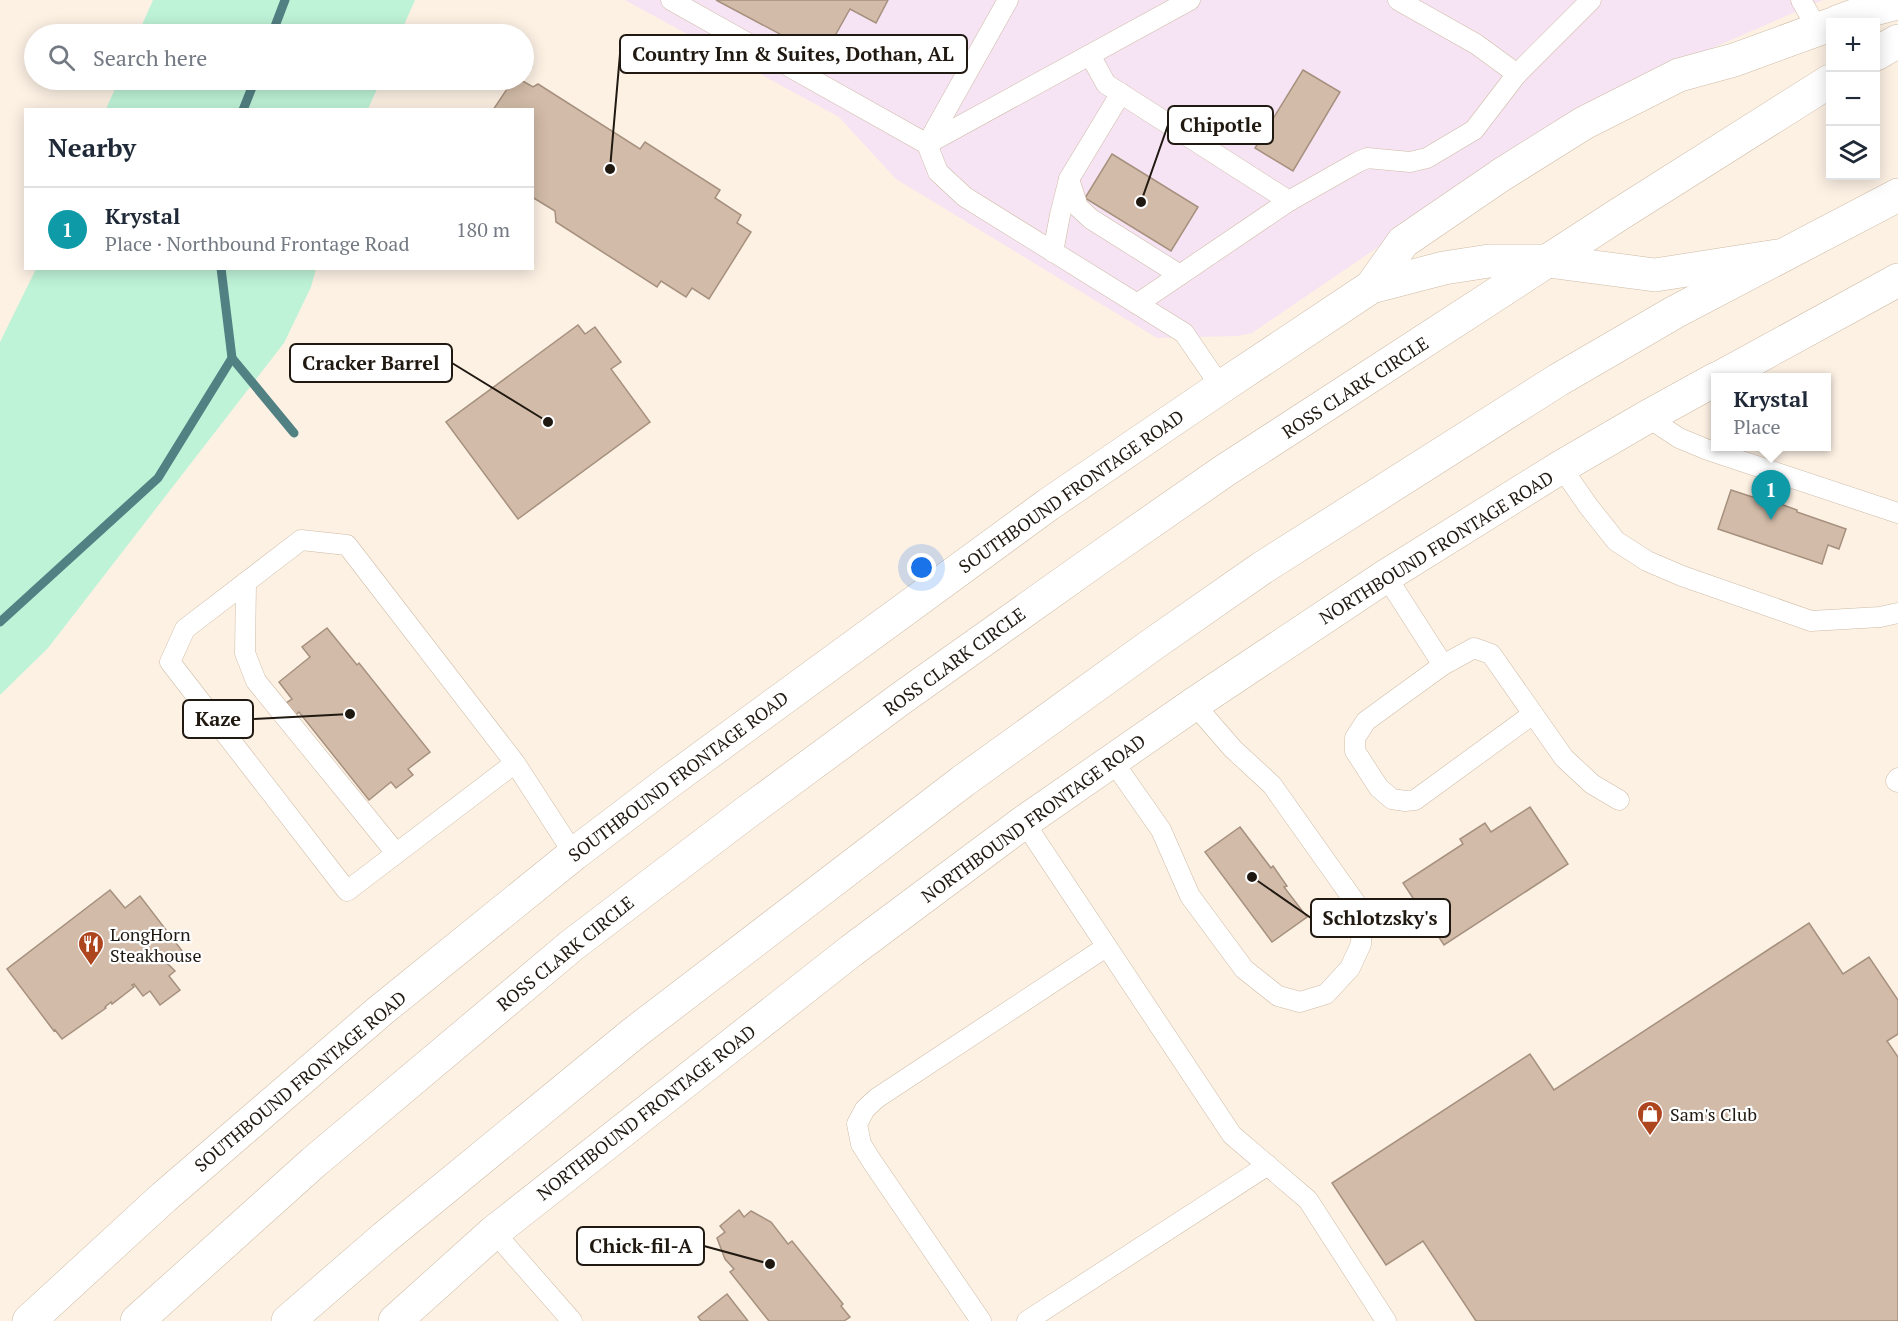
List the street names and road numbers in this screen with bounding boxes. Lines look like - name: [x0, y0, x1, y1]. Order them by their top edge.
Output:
- street label: ROSS CLARK CIRCLE: [1277, 331, 1433, 443]
- street label: SOUTHBOUND FRONTAGE ROAD: [954, 404, 1188, 578]
- street label: NORTHBOUND FRONTAGE ROAD: [1314, 465, 1558, 629]
- street label: ROSS CLARK CIRCLE: [878, 601, 1030, 721]
- street label: SOUTHBOUND FRONTAGE ROAD: [563, 685, 793, 867]
- street label: NORTHBOUND FRONTAGE ROAD: [916, 728, 1150, 908]
- street label: ROSS CLARK CIRCLE: [491, 890, 639, 1016]
- street label: SOUTHBOUND FRONTAGE ROAD: [189, 985, 411, 1177]
- street label: NORTHBOUND FRONTAGE ROAD: [532, 1019, 760, 1205]

